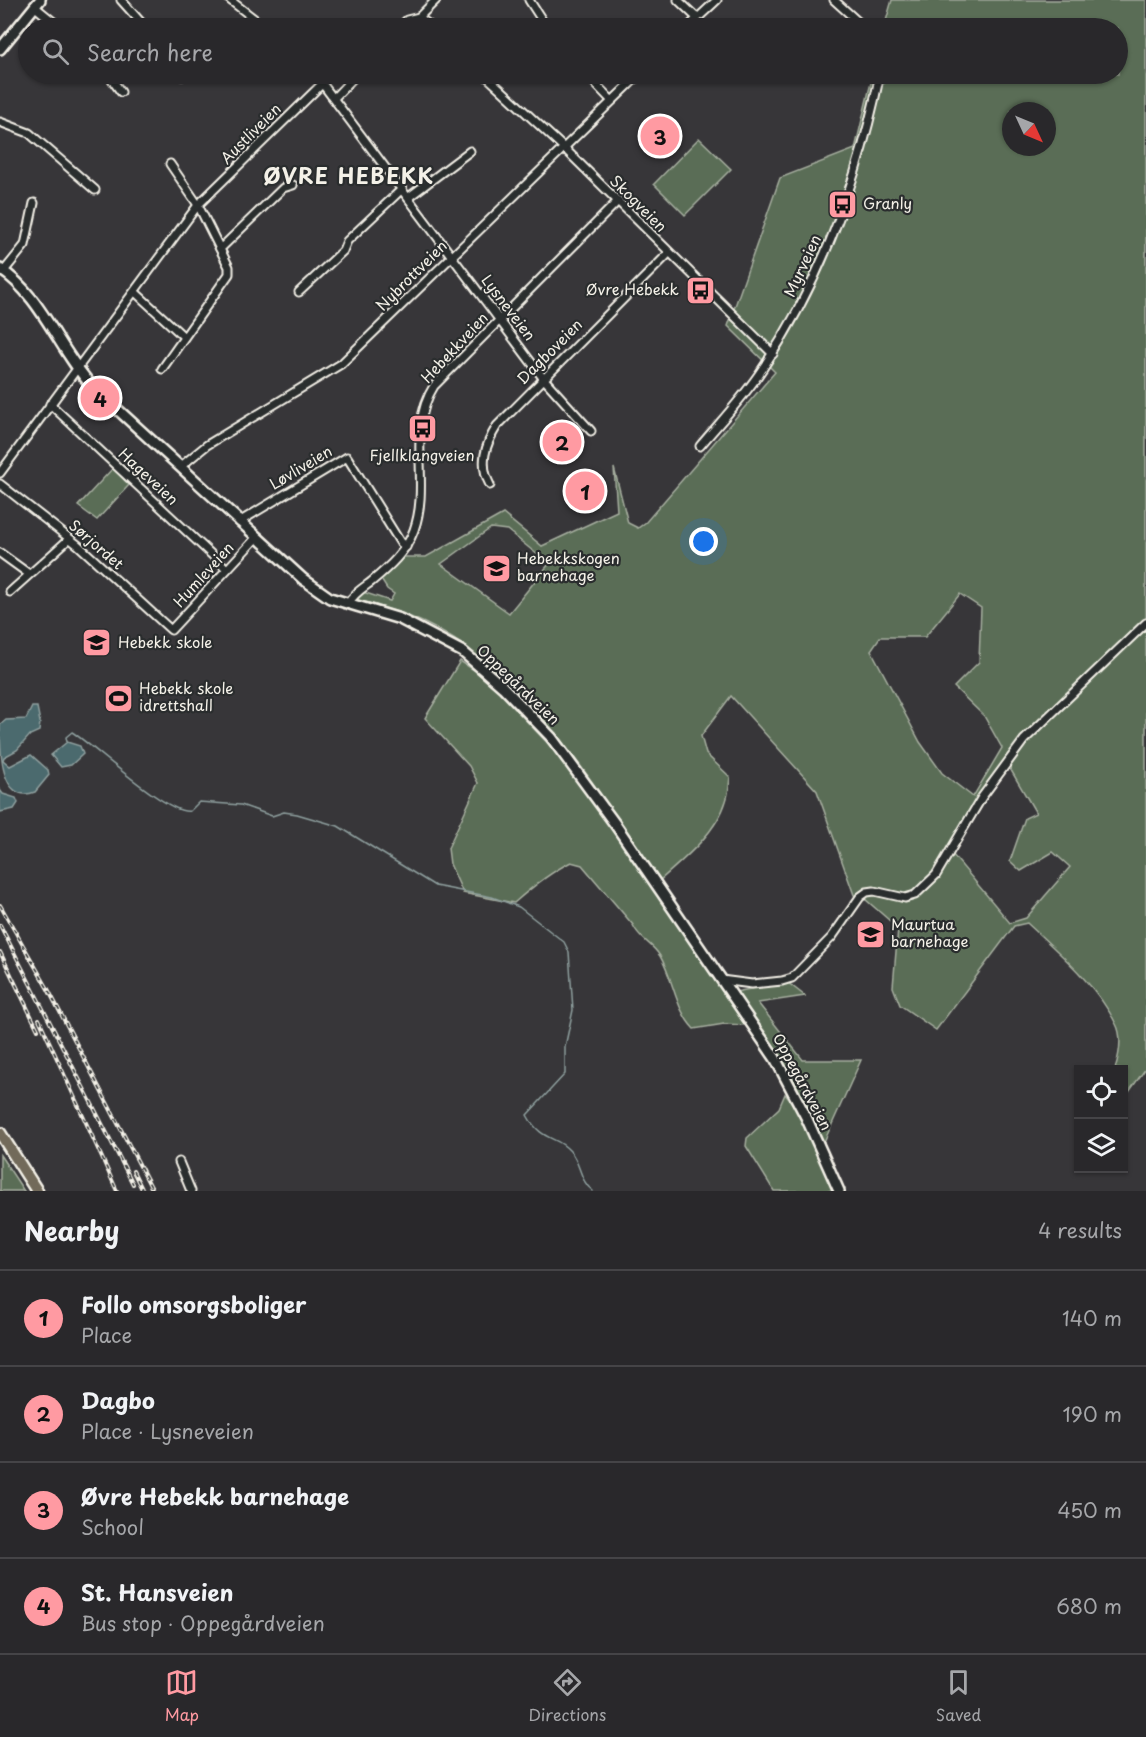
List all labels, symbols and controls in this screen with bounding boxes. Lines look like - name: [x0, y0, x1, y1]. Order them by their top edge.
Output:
- search box: [18, 18, 1128, 84]
- icon: search: [39, 35, 72, 68]
- text: Search here: [87, 35, 213, 68]
- street label: Austliveien: [214, 97, 286, 169]
- north arrow: [1002, 102, 1056, 156]
- pin: 3: [640, 114, 680, 158]
- district label: ØVRE HEBEKK: [264, 159, 434, 191]
- street label: Skogveien: [605, 169, 673, 237]
- bus stop icon: Granly: [826, 188, 858, 220]
- place label: Granly: [863, 191, 912, 214]
- street label: Myrveien: [777, 230, 826, 300]
- street label: Nybrottveien: [370, 234, 452, 316]
- street label: Lysneveien: [477, 269, 542, 345]
- bus stop icon: Øvre Hebekk: [684, 274, 716, 306]
- place label: Øvre Hebekk: [585, 277, 680, 300]
- street label: Hebekkveien: [415, 306, 493, 388]
- street label: Dagboveien: [511, 313, 587, 389]
- pin: 4: [80, 376, 120, 420]
- bus stop icon: Fjellklangveien: [406, 413, 438, 445]
- pin: 2: [542, 420, 582, 464]
- street label: Løvliveien: [264, 439, 336, 495]
- street label: Hageveien: [114, 442, 184, 510]
- place label: Fjellklangveien: [370, 443, 475, 466]
- pin: 1: [566, 468, 604, 514]
- street label: Sørjordet: [64, 513, 130, 574]
- your location: [689, 527, 718, 556]
- street label: Humleveien: [167, 536, 239, 612]
- place label: Hebekkskogen barnehage: [517, 546, 620, 586]
- school or university icon: Hebekkskogen barnehage: [480, 552, 512, 584]
- school or university icon: Hebekk skole: [81, 627, 113, 659]
- place label: Hebekk skole: [118, 630, 212, 653]
- street label: Oppegårdveien: [472, 638, 566, 729]
- place label: Hebekk skole idrettshall: [139, 676, 233, 716]
- sports icon: Hebekk skole idrettshall: [102, 682, 134, 714]
- place label: Maurtua barnehage: [891, 912, 968, 952]
- school or university icon: Maurtua barnehage: [854, 918, 886, 950]
- street label: Oppegårdveien: [768, 1028, 839, 1134]
- map controls: [1074, 1065, 1128, 1173]
- button: locate: [1074, 1065, 1128, 1119]
- button: layers: [1074, 1119, 1128, 1173]
- text: Nearby: [24, 1211, 119, 1250]
- text: 4 results: [1038, 1215, 1122, 1245]
- text: Follo omsorgsboliger: [81, 1287, 306, 1320]
- text: 1: [39, 1303, 48, 1333]
- text: 140 m: [1062, 1303, 1122, 1333]
- text: Place: [81, 1320, 132, 1350]
- text: Dagbo: [81, 1383, 155, 1416]
- text: 2: [36, 1399, 51, 1429]
- text: 190 m: [1063, 1399, 1122, 1429]
- text: Place · Lysneveien: [81, 1416, 254, 1446]
- text: Øvre Hebekk barnehage: [81, 1479, 349, 1512]
- text: 3: [37, 1495, 50, 1525]
- text: 450 m: [1057, 1495, 1122, 1525]
- text: School: [81, 1512, 144, 1542]
- text: St. Hansveien: [81, 1575, 233, 1608]
- text: 4: [37, 1591, 50, 1621]
- text: 680 m: [1056, 1591, 1122, 1621]
- text: Bus stop · Oppegårdveien: [81, 1608, 325, 1638]
- tab: Map: [165, 1666, 199, 1726]
- tab: Directions: [528, 1666, 606, 1726]
- tab: Saved: [936, 1666, 981, 1726]

